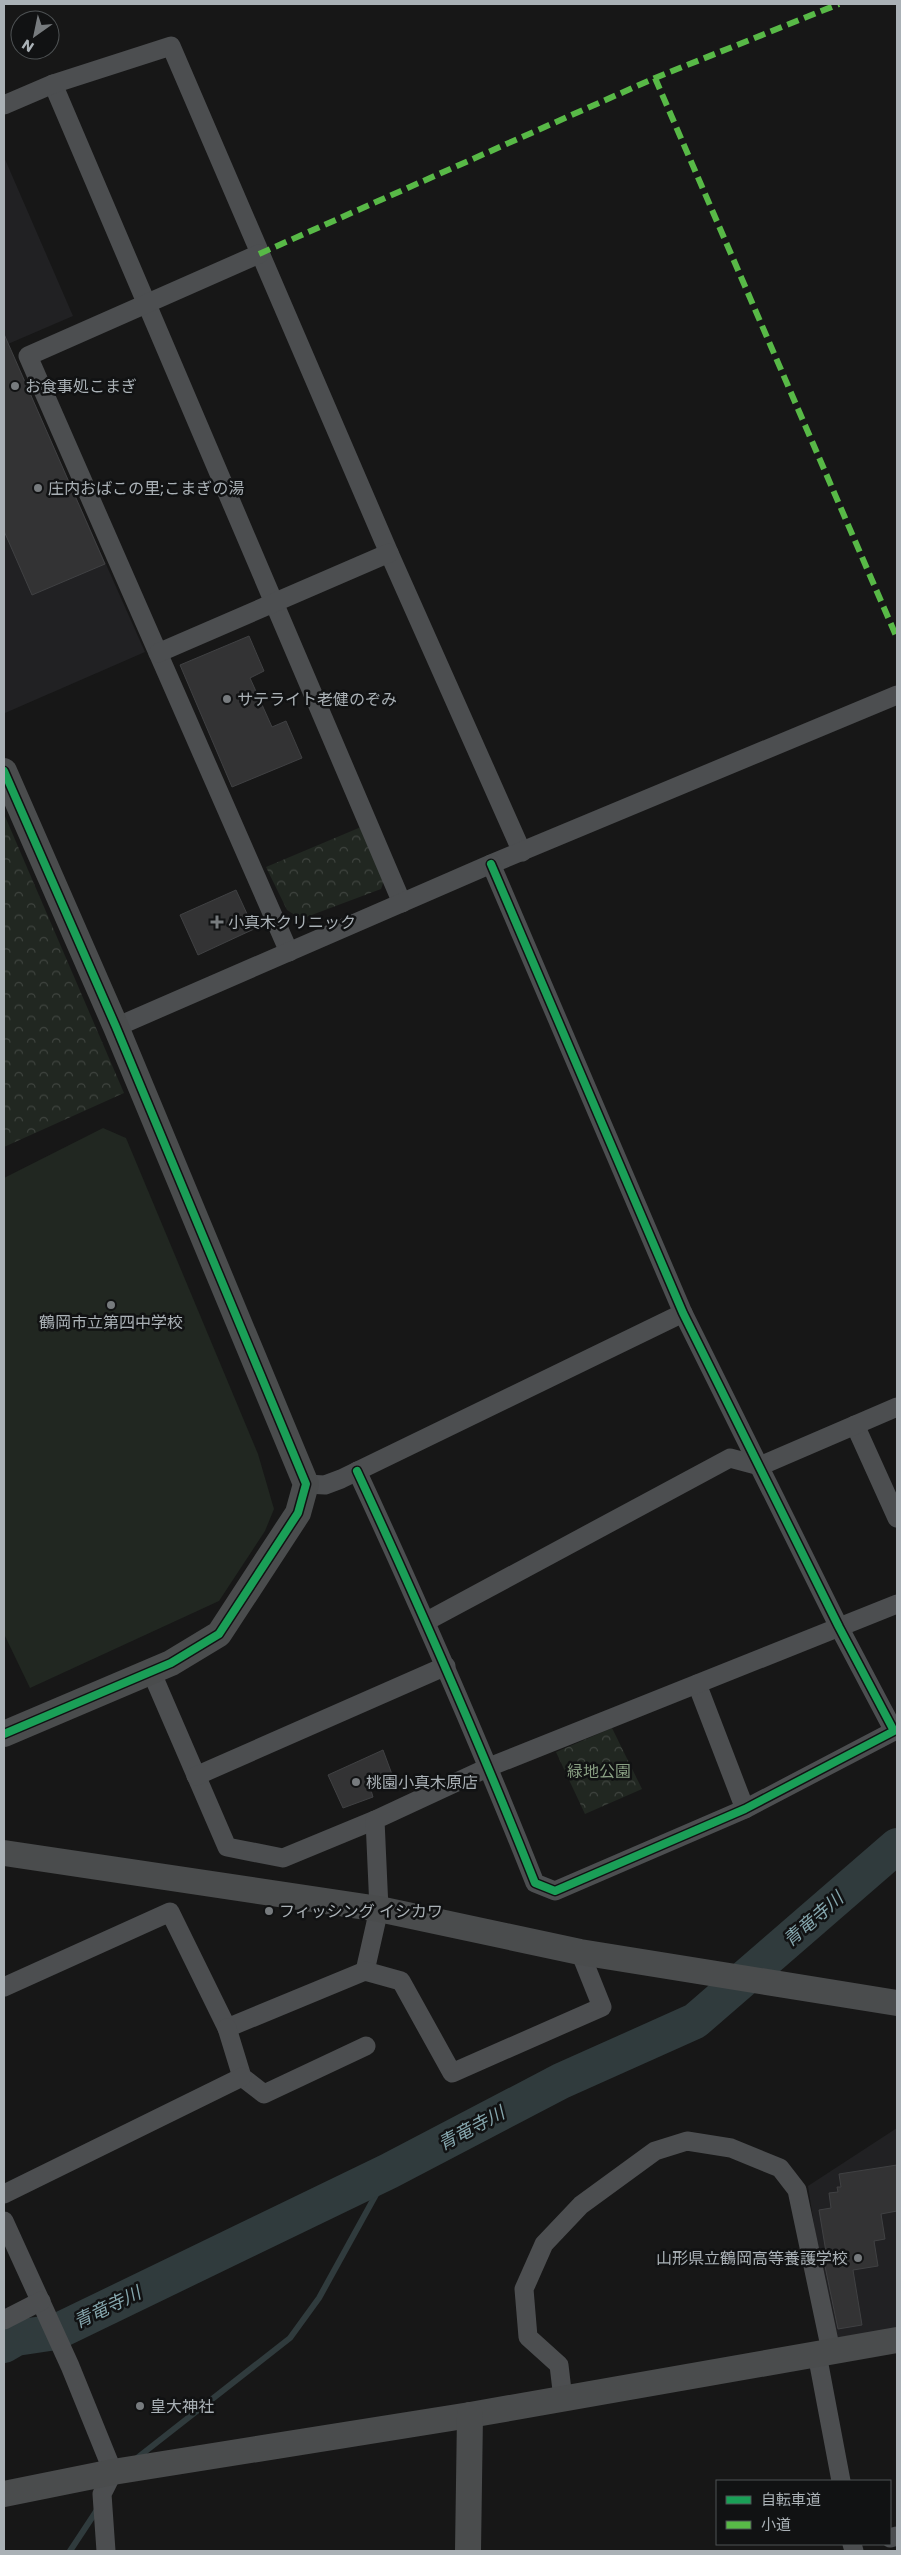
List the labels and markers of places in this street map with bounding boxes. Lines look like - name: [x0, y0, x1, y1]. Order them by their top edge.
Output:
- place label: お食事処こまぎ: [25, 375, 137, 398]
- marker: お食事処こまぎ: [9, 380, 21, 392]
- place label: 庄内おばこの里;こまぎの湯: [48, 477, 244, 500]
- marker: 庄内おばこの里;こまぎの湯: [32, 482, 44, 494]
- place label: サテライト老健のぞみ: [237, 688, 397, 711]
- marker: サテライト老健のぞみ: [221, 693, 233, 705]
- place label: 小真木クリニック: [228, 911, 356, 934]
- marker: 小真木クリニック: [210, 915, 224, 929]
- marker: 鶴岡市立第四中学校: [105, 1299, 117, 1311]
- place label: 鶴岡市立第四中学校: [39, 1311, 183, 1334]
- place label: 桃園小真木原店: [366, 1771, 478, 1794]
- marker: 桃園小真木原店: [350, 1776, 362, 1788]
- place label: フィッシング イシカワ: [279, 1900, 443, 1923]
- marker: フィッシング イシカワ: [263, 1905, 275, 1917]
- place label: 山形県立鶴岡高等養護学校: [656, 2247, 848, 2270]
- marker: 山形県立鶴岡高等養護学校: [852, 2252, 864, 2264]
- place label: 皇大神社: [150, 2395, 214, 2418]
- marker: 皇大神社: [134, 2400, 146, 2412]

